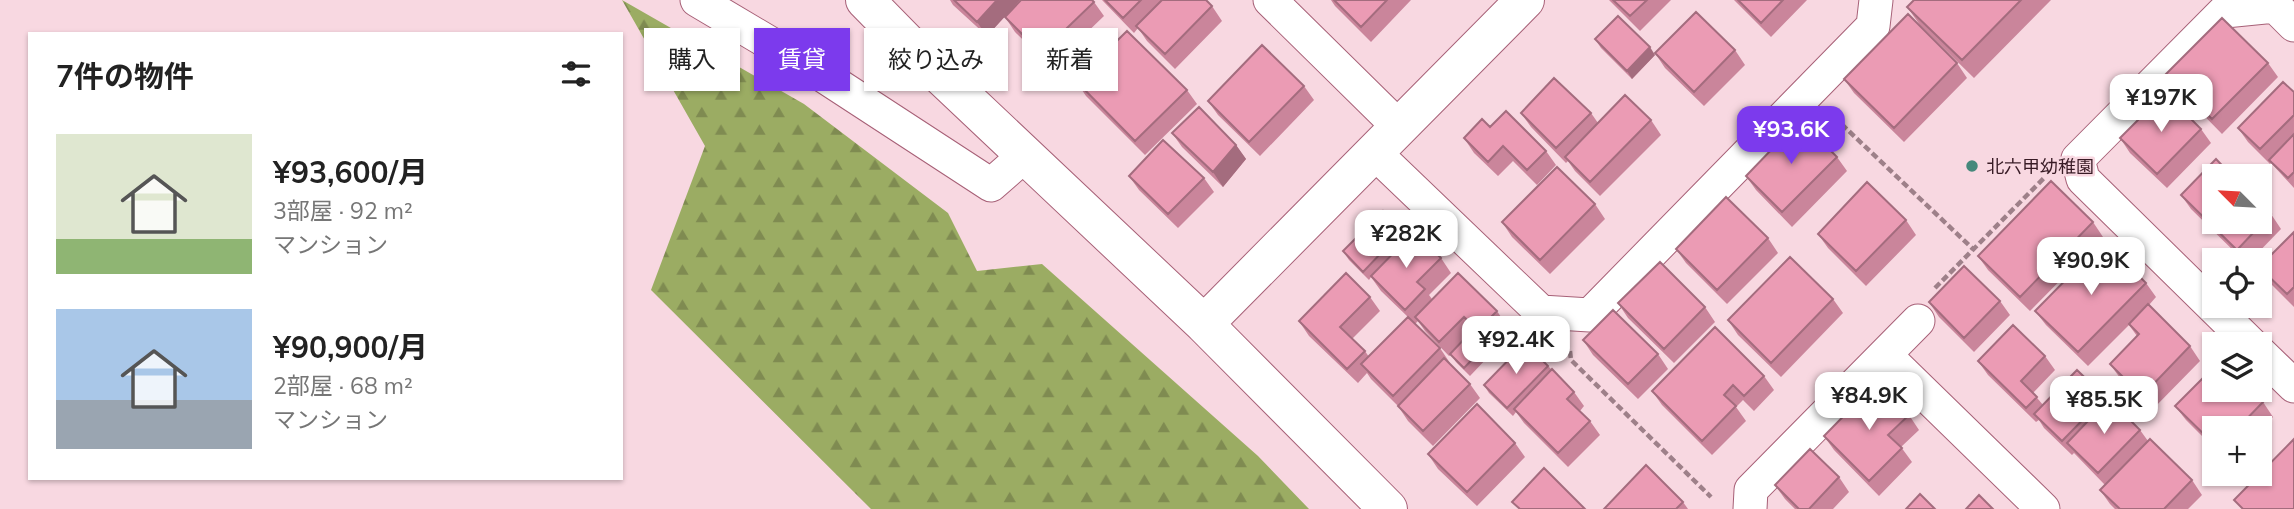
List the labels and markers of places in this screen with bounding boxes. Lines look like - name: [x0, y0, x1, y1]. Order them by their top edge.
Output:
- pin: ¥197K: [2112, 74, 2210, 134]
- pin: ¥93.6K: [1734, 106, 1848, 166]
- place label: 北六甲幼稚園: [1986, 155, 2094, 178]
- marker: 北六甲幼稚園: [1964, 158, 1980, 174]
- pin: ¥282K: [1357, 210, 1455, 270]
- pin: ¥90.9K: [2034, 238, 2148, 297]
- pin: ¥92.4K: [1459, 316, 1573, 376]
- pin: ¥84.9K: [1812, 372, 1926, 432]
- pin: ¥85.5K: [2047, 376, 2161, 436]

